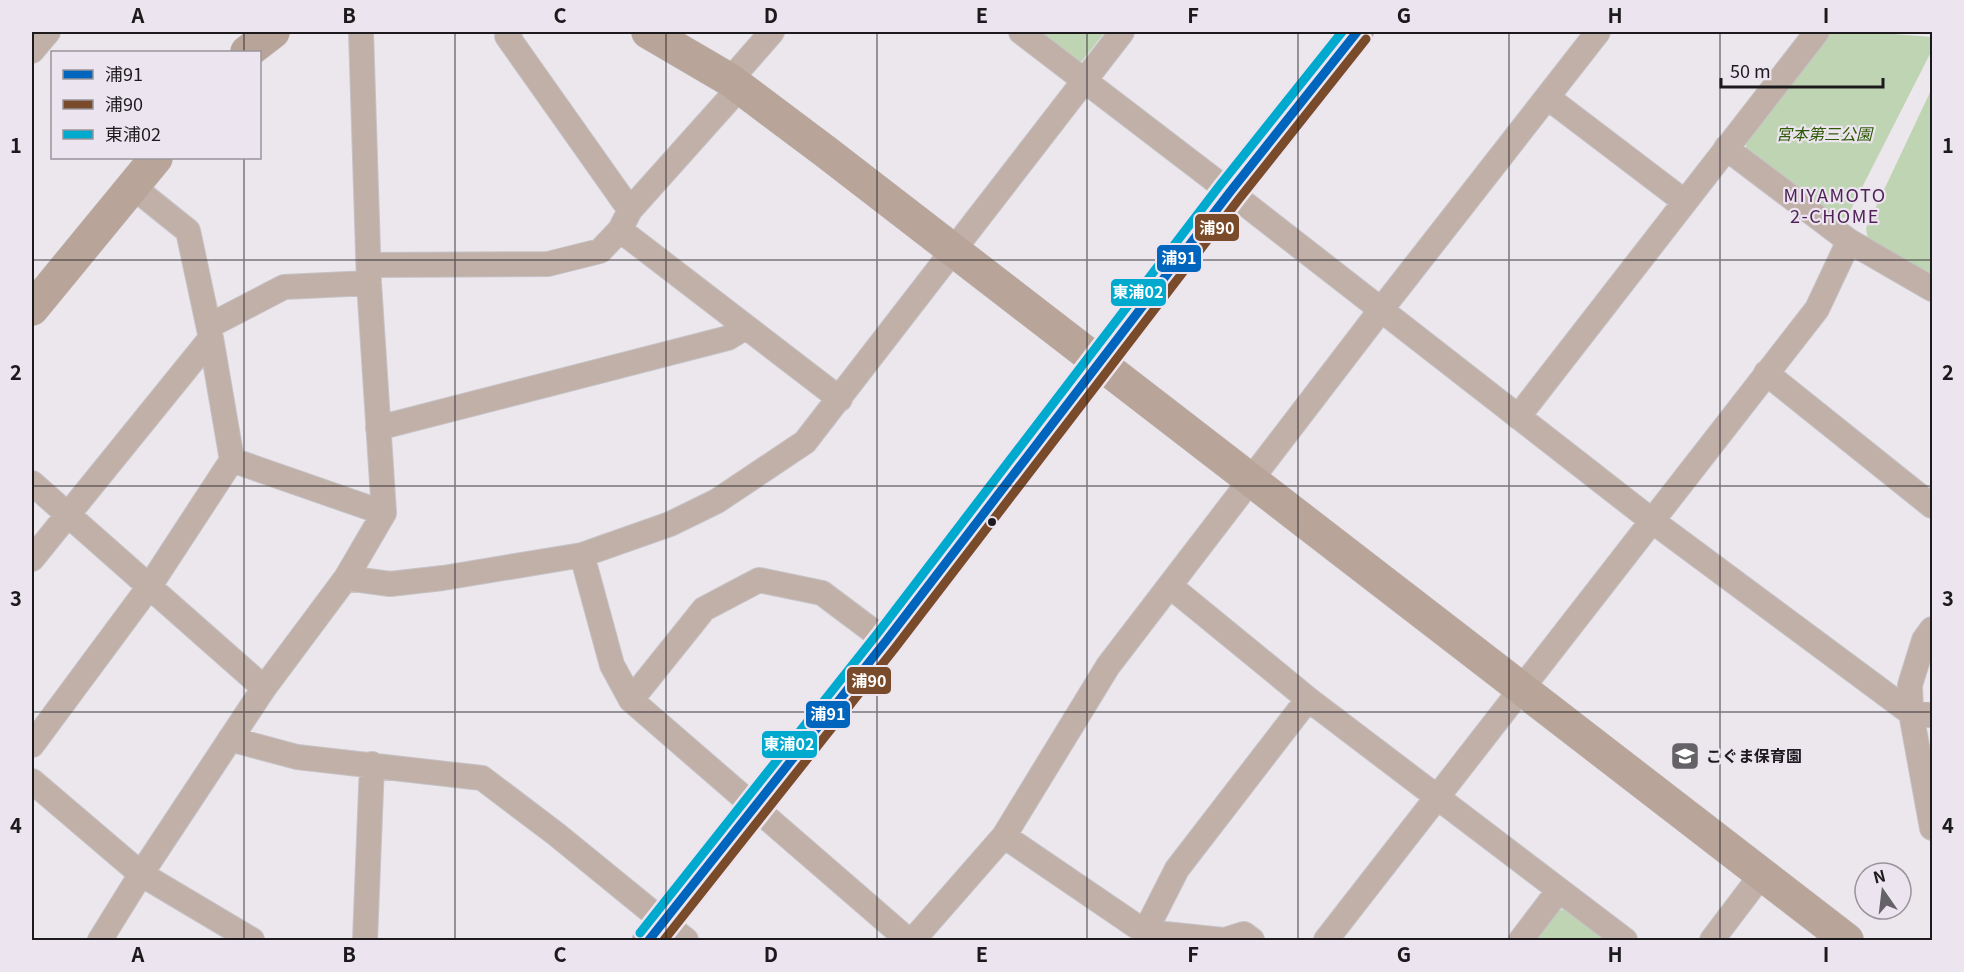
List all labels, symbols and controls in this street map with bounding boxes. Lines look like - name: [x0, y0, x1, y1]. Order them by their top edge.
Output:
- text: A: [131, 0, 145, 29]
- text: B: [342, 0, 356, 29]
- text: C: [553, 0, 567, 29]
- text: D: [764, 0, 778, 29]
- text: E: [976, 0, 988, 29]
- text: F: [1187, 0, 1199, 29]
- text: G: [1397, 0, 1411, 29]
- text: H: [1607, 0, 1623, 29]
- text: I: [1823, 0, 1829, 29]
- legend: [51, 51, 261, 159]
- scale bar: [1721, 51, 1883, 89]
- text: 50 m: [1730, 57, 1771, 83]
- text: 浦91: [105, 60, 143, 86]
- text: 浦90: [105, 90, 143, 116]
- text: 東浦02: [105, 120, 161, 146]
- park label: 宮本第三公園: [1776, 121, 1874, 145]
- text: 1: [10, 130, 22, 159]
- text: 1: [1942, 130, 1954, 159]
- district label: MIYAMOTO 2-CHOME: [1783, 181, 1887, 228]
- line badge: 浦90: [1194, 213, 1240, 242]
- text: 浦90: [1200, 215, 1234, 239]
- line badge: 浦91: [1156, 244, 1202, 273]
- text: 浦91: [1162, 245, 1196, 269]
- line badge: 東浦02: [1110, 278, 1167, 307]
- text: 東浦02: [1113, 279, 1163, 303]
- text: 2: [10, 357, 22, 386]
- text: 2: [1942, 357, 1954, 386]
- unlabelled marker: [986, 516, 998, 528]
- text: 3: [10, 583, 22, 612]
- text: 3: [1942, 583, 1954, 612]
- line badge: 浦90: [846, 666, 892, 695]
- text: 浦90: [852, 668, 886, 692]
- line badge: 浦91: [805, 700, 851, 729]
- text: 浦91: [811, 701, 845, 725]
- line badge: 東浦02: [761, 730, 818, 759]
- text: 東浦02: [764, 731, 814, 755]
- school or university icon: こぐま保育園: [1669, 740, 1701, 772]
- place label: こぐま保育園: [1706, 743, 1802, 767]
- text: 4: [10, 810, 22, 839]
- text: 4: [1942, 810, 1954, 839]
- north arrow: [1853, 861, 1913, 921]
- text: N: [1870, 862, 1888, 889]
- text: A: [131, 939, 145, 968]
- text: B: [342, 939, 356, 968]
- text: C: [553, 939, 567, 968]
- text: D: [764, 939, 778, 968]
- text: E: [976, 939, 988, 968]
- text: F: [1187, 939, 1199, 968]
- text: G: [1397, 939, 1411, 968]
- text: H: [1607, 939, 1623, 968]
- text: I: [1823, 939, 1829, 968]

